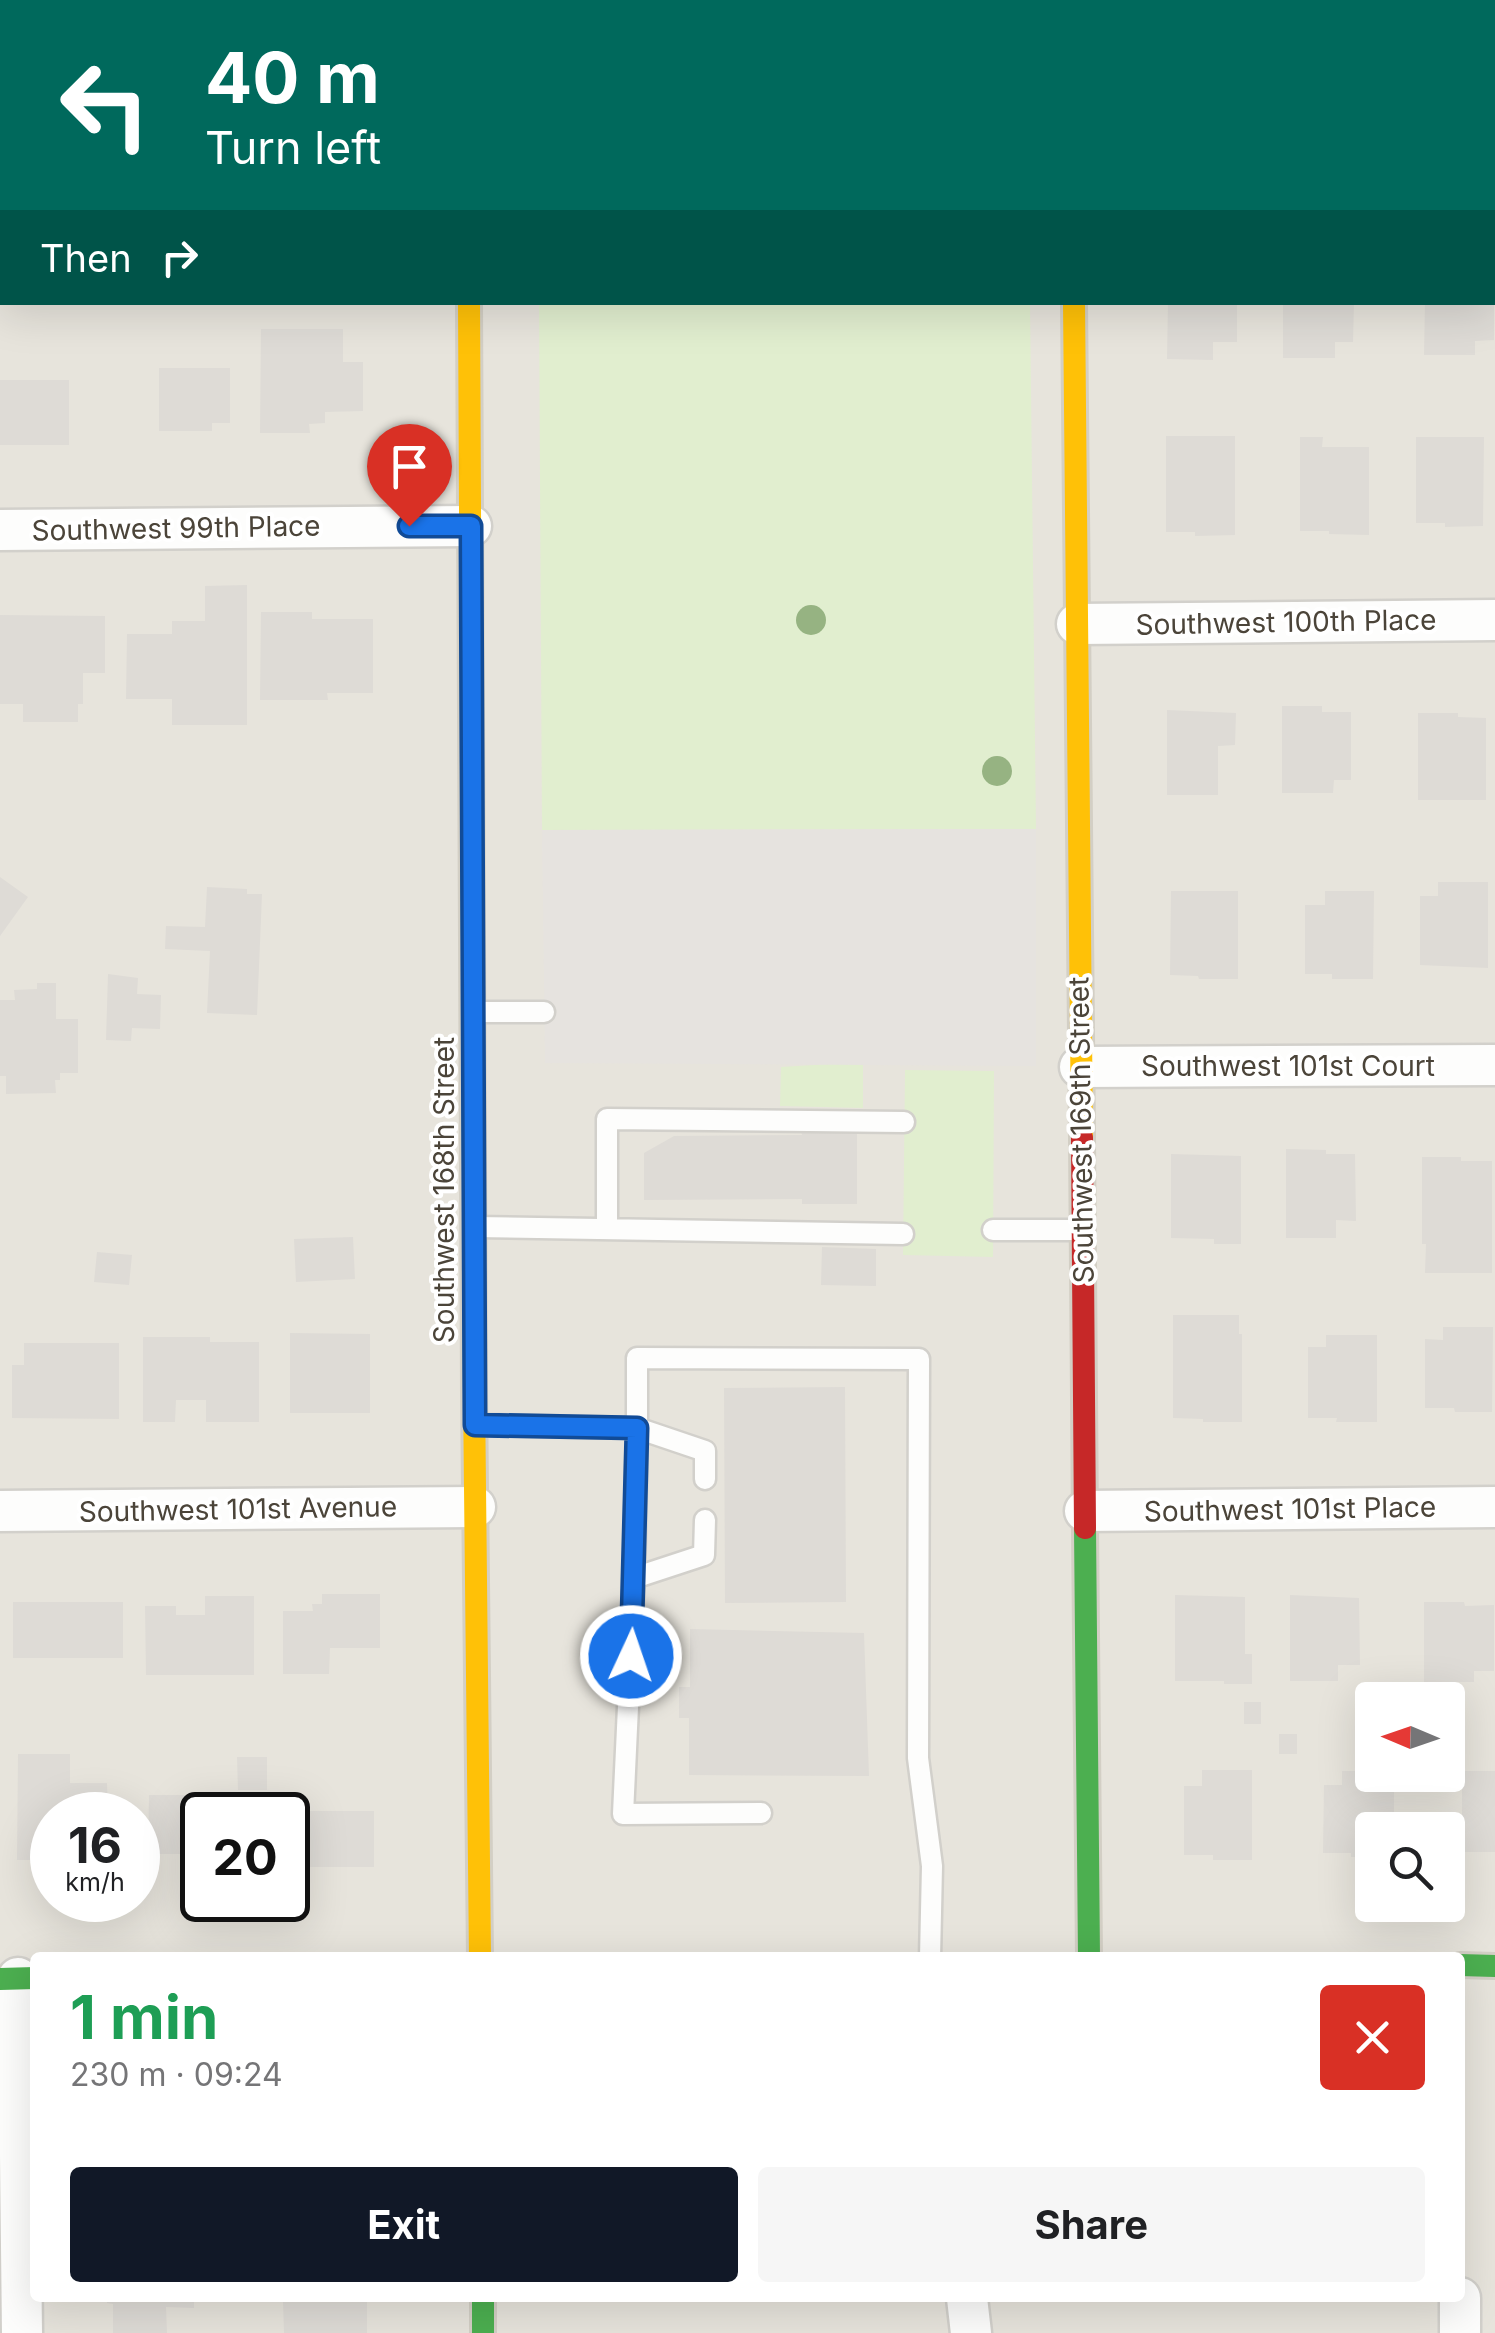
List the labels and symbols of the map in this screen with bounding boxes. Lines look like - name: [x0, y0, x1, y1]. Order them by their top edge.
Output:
- pin: [367, 424, 452, 527]
- street label: Southwest 99th Place: [31, 508, 321, 548]
- street label: Southwest 100th Place: [1135, 602, 1437, 642]
- street label: Southwest 169th Street: [1061, 976, 1101, 1284]
- street label: Southwest 168th Street: [427, 1037, 461, 1343]
- street label: Southwest 101st Court: [1141, 1049, 1435, 1083]
- street label: Southwest 101st Avenue: [79, 1489, 397, 1529]
- street label: Southwest 101st Place: [1143, 1489, 1437, 1529]
- position arrow: [579, 1604, 683, 1708]
- north arrow: [1355, 1682, 1465, 1792]
- speed limit sign: 20: [180, 1792, 310, 1922]

